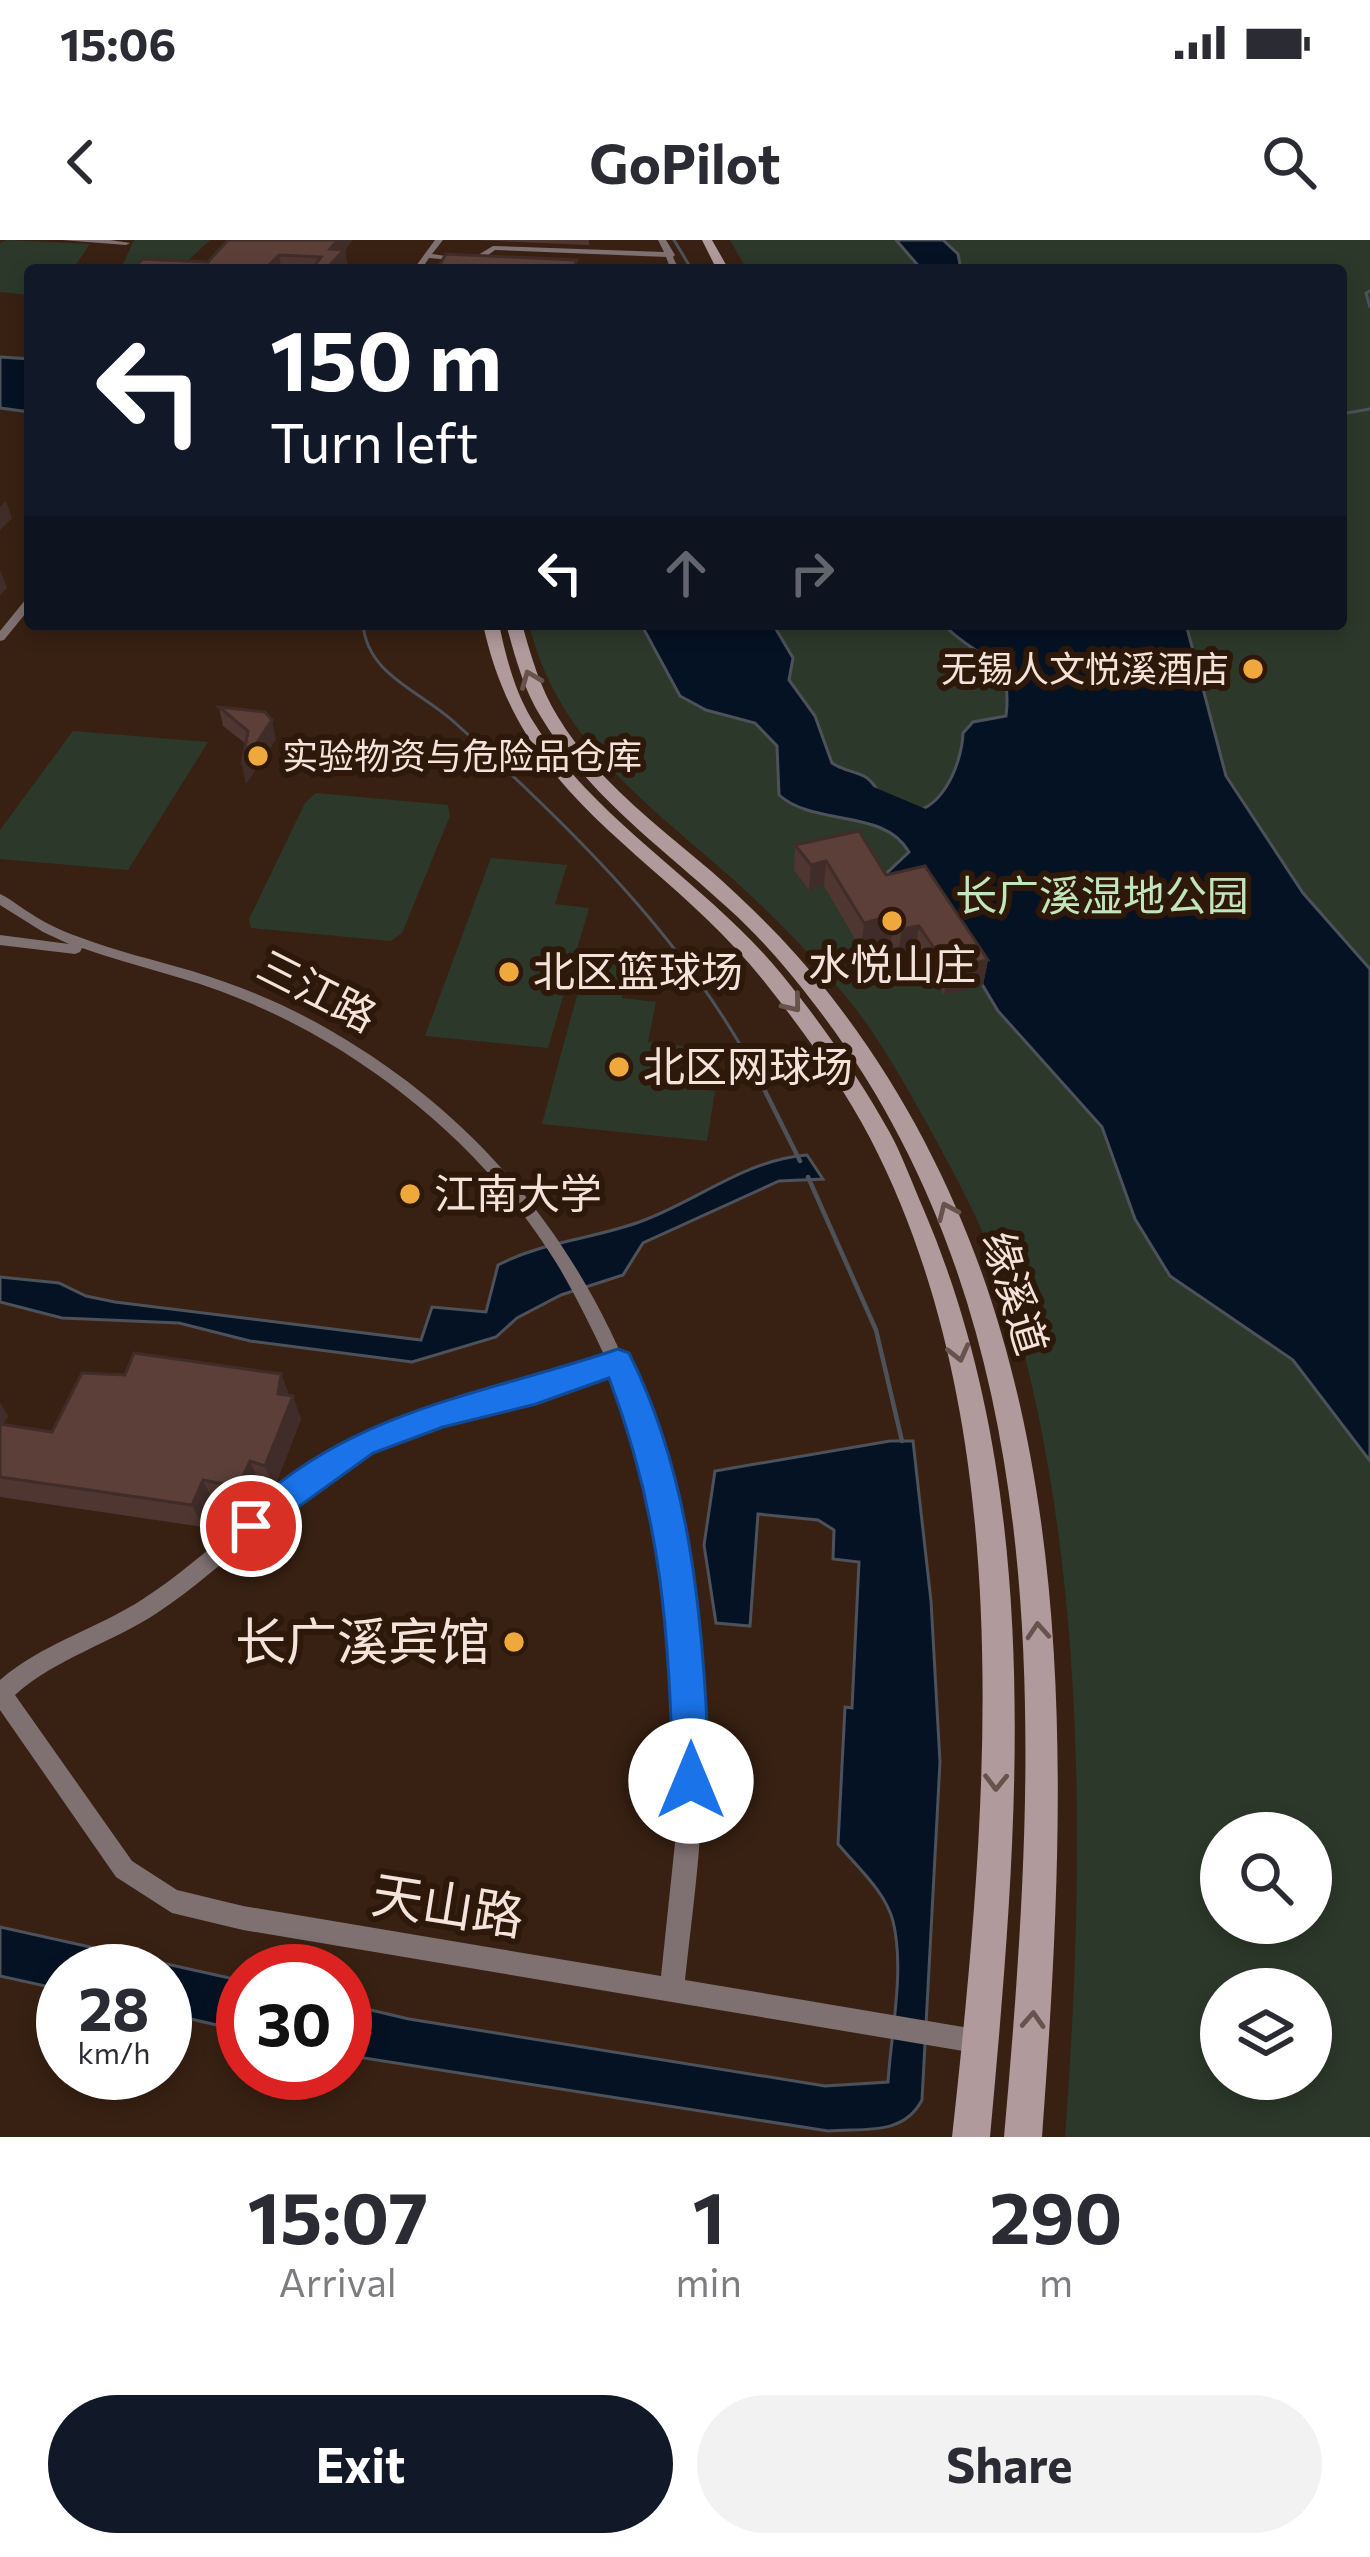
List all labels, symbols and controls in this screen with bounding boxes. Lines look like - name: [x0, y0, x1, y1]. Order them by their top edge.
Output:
- text: 15:06: [60, 15, 176, 70]
- icon: back: [48, 129, 114, 195]
- text: GoPilot: [589, 129, 781, 195]
- icon: search: [1256, 129, 1322, 195]
- text: 150 m: [270, 306, 502, 408]
- icon: left: [72, 312, 228, 468]
- text: Turn left: [270, 408, 478, 474]
- icon: left: [527, 540, 593, 606]
- icon: ahead: [653, 540, 719, 606]
- icon: right: [779, 540, 845, 606]
- place label: 无锡人文悦溪酒店: [941, 645, 1229, 689]
- marker: 无锡人文悦溪酒店: [1240, 656, 1266, 682]
- one-way arrow: [520, 669, 545, 690]
- place label: 实验物资与危险品仓库: [282, 732, 642, 776]
- marker: 实验物资与危险品仓库: [245, 743, 271, 769]
- park label: 长广溪湿地公园: [955, 868, 1249, 920]
- marker: 水悦山庄: [879, 908, 905, 934]
- street label: 三江路: [250, 937, 386, 1041]
- place label: 水悦山庄: [808, 937, 976, 989]
- place label: 北区篮球场: [533, 944, 743, 996]
- marker: 北区篮球场: [496, 959, 522, 985]
- one-way arrow: [779, 990, 800, 1012]
- place label: 北区网球场: [643, 1039, 853, 1091]
- marker: 北区网球场: [606, 1054, 632, 1080]
- place label: 江南大学: [434, 1166, 602, 1218]
- marker: 江南大学: [397, 1181, 423, 1207]
- one-way arrow: [937, 1202, 961, 1223]
- street label: 缘溪道: [974, 1225, 1060, 1360]
- one-way arrow: [945, 1342, 970, 1363]
- pin: [200, 1475, 302, 1577]
- icon: arrive: [218, 1493, 284, 1559]
- place label: 长广溪宾馆: [235, 1608, 490, 1671]
- one-way arrow: [1026, 1621, 1052, 1640]
- marker: 长广溪宾馆: [501, 1629, 527, 1655]
- position arrow: [628, 1718, 754, 1844]
- one-way arrow: [984, 1773, 1010, 1792]
- map controls: [1200, 1812, 1332, 2100]
- button: search: [1200, 1812, 1332, 1944]
- street label: 天山路: [368, 1860, 529, 1947]
- speed limit sign: 30: [216, 1944, 372, 2100]
- button: layers: [1200, 1968, 1332, 2100]
- text: 28: [79, 1970, 149, 2043]
- one-way arrow: [1020, 2010, 1046, 2029]
- text: km/h: [78, 2033, 150, 2070]
- text: 15:07: [248, 2171, 428, 2259]
- text: 1: [692, 2171, 725, 2259]
- text: 290: [990, 2171, 1122, 2259]
- text: Arrival: [279, 2257, 397, 2305]
- text: min: [676, 2257, 742, 2305]
- text: m: [1039, 2257, 1073, 2305]
- button: Exit: [48, 2395, 673, 2533]
- button: Share: [697, 2395, 1322, 2533]

